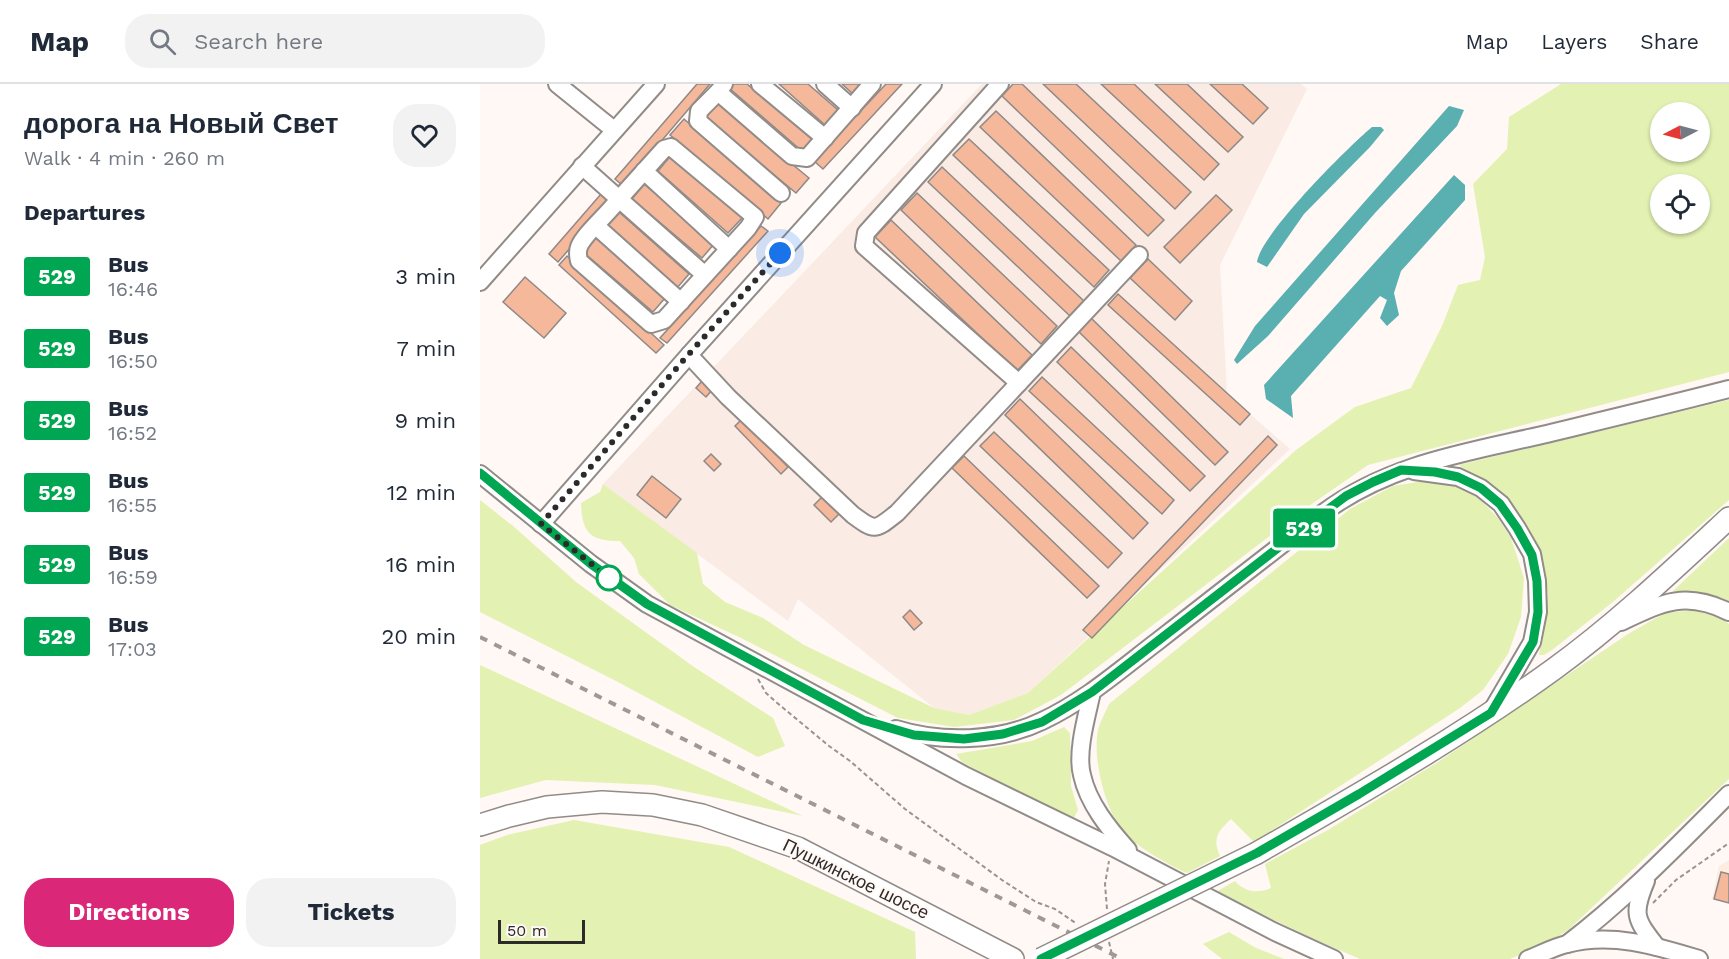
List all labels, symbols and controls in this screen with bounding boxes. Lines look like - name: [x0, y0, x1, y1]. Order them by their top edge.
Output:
- search box: [125, 14, 545, 68]
- text: Map: [30, 25, 89, 58]
- icon: search: [146, 25, 179, 58]
- text: Search here: [194, 29, 323, 54]
- text: Map: [1465, 29, 1508, 54]
- text: Layers: [1541, 29, 1607, 54]
- text: Share: [1640, 29, 1699, 54]
- north arrow: [1650, 102, 1710, 162]
- map controls: [1650, 102, 1710, 234]
- button: heart: [393, 104, 456, 167]
- text: дорога на Новый Свет: [24, 107, 338, 140]
- text: Walk · 4 min · 260 m: [24, 146, 225, 170]
- button: locate: [1650, 174, 1710, 234]
- text: Departures: [24, 200, 145, 225]
- your location: [765, 238, 795, 268]
- text: Bus: [108, 252, 148, 277]
- text: 529: [38, 264, 76, 289]
- text: 3 min: [395, 264, 456, 289]
- text: 16:46: [108, 277, 158, 301]
- text: Bus: [108, 324, 148, 349]
- text: 529: [38, 336, 76, 361]
- text: 7 min: [396, 336, 456, 361]
- text: 16:50: [108, 349, 158, 373]
- text: Bus: [108, 396, 148, 421]
- text: 529: [38, 408, 76, 433]
- text: 9 min: [394, 408, 456, 433]
- text: 16:52: [108, 421, 157, 445]
- text: Bus: [108, 468, 148, 493]
- text: 529: [38, 480, 76, 505]
- text: 12 min: [387, 480, 456, 505]
- text: 16:55: [108, 493, 157, 517]
- line badge: 529: [1270, 508, 1338, 548]
- text: 529: [1285, 516, 1323, 541]
- text: Bus: [108, 540, 148, 565]
- text: 529: [38, 552, 76, 577]
- text: 16 min: [386, 552, 456, 577]
- text: 16:59: [108, 565, 158, 589]
- unlabelled marker: [596, 565, 622, 591]
- text: Bus: [108, 612, 148, 637]
- text: 529: [38, 624, 76, 649]
- text: 20 min: [382, 624, 456, 649]
- text: 17:03: [108, 637, 157, 661]
- street label: Пушкинское шоссе: [780, 834, 933, 923]
- button: Directions: [24, 878, 234, 947]
- button: Tickets: [246, 878, 456, 947]
- scale bar: [498, 917, 585, 944]
- text: 50 m: [507, 921, 547, 940]

